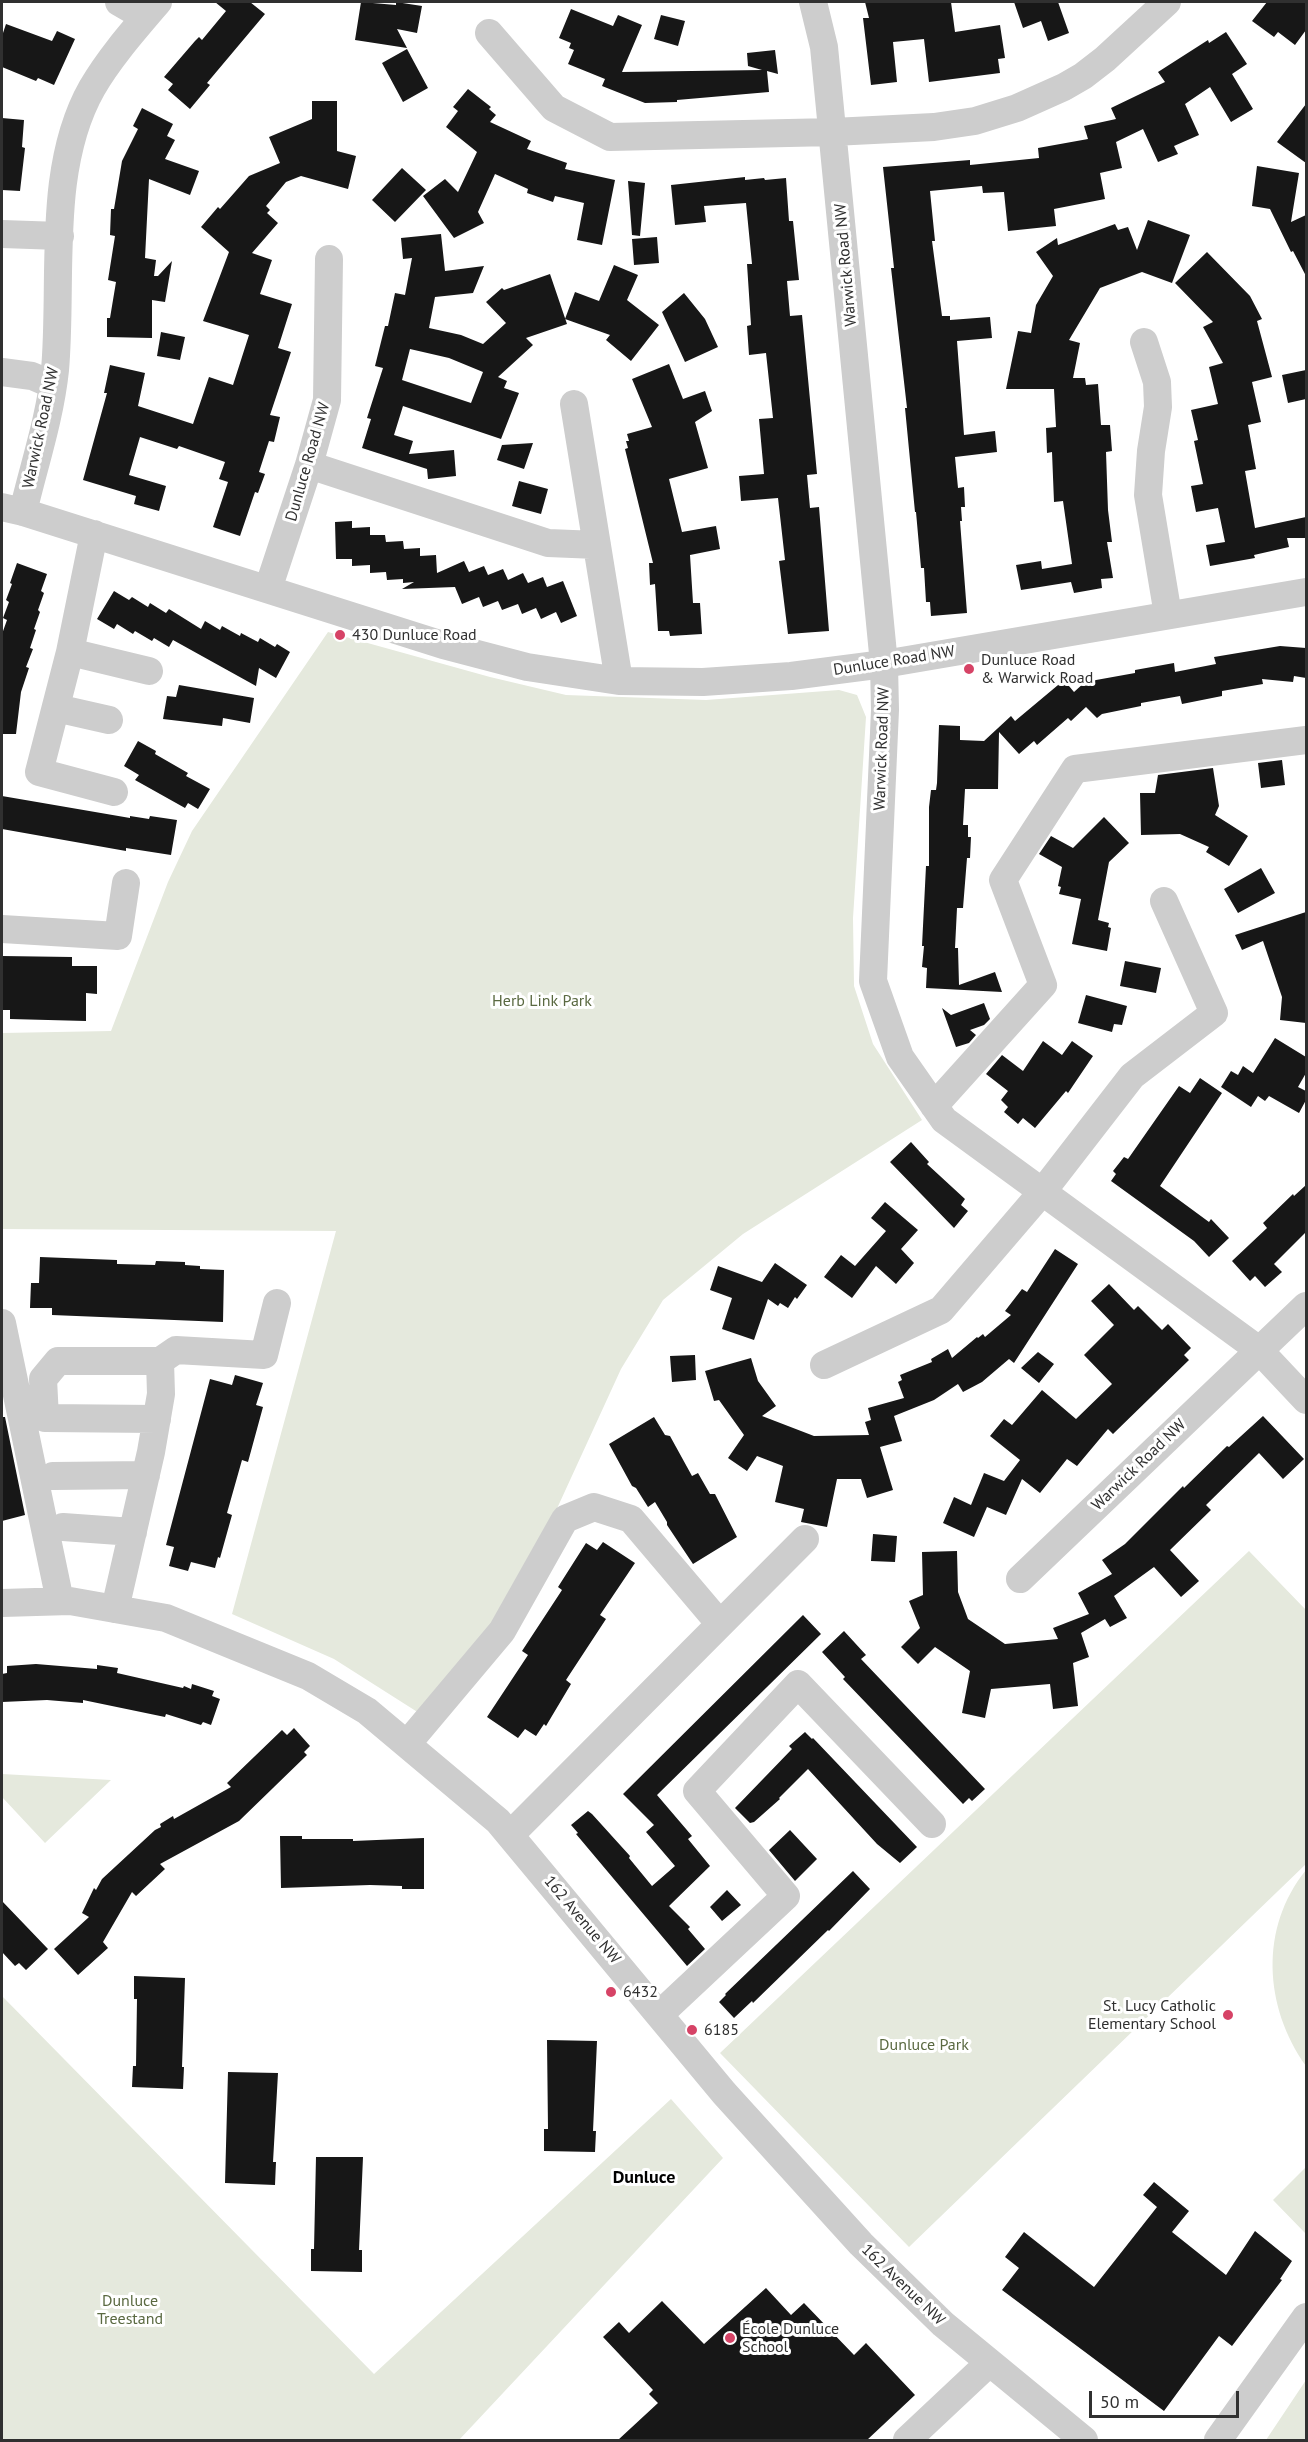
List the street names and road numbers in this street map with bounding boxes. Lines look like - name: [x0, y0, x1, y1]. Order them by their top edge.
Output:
- street label: Warwick Road NW: [831, 203, 861, 327]
- street label: Warwick Road NW: [19, 366, 63, 490]
- street label: Dunluce Road NW: [282, 400, 334, 524]
- street label: Dunluce Road NW: [832, 642, 956, 680]
- street label: Warwick Road NW: [870, 687, 894, 811]
- street label: Warwick Road NW: [1088, 1415, 1190, 1515]
- street label: 162 Avenue NW: [540, 1872, 624, 1968]
- street label: 162 Avenue NW: [857, 2240, 949, 2330]

